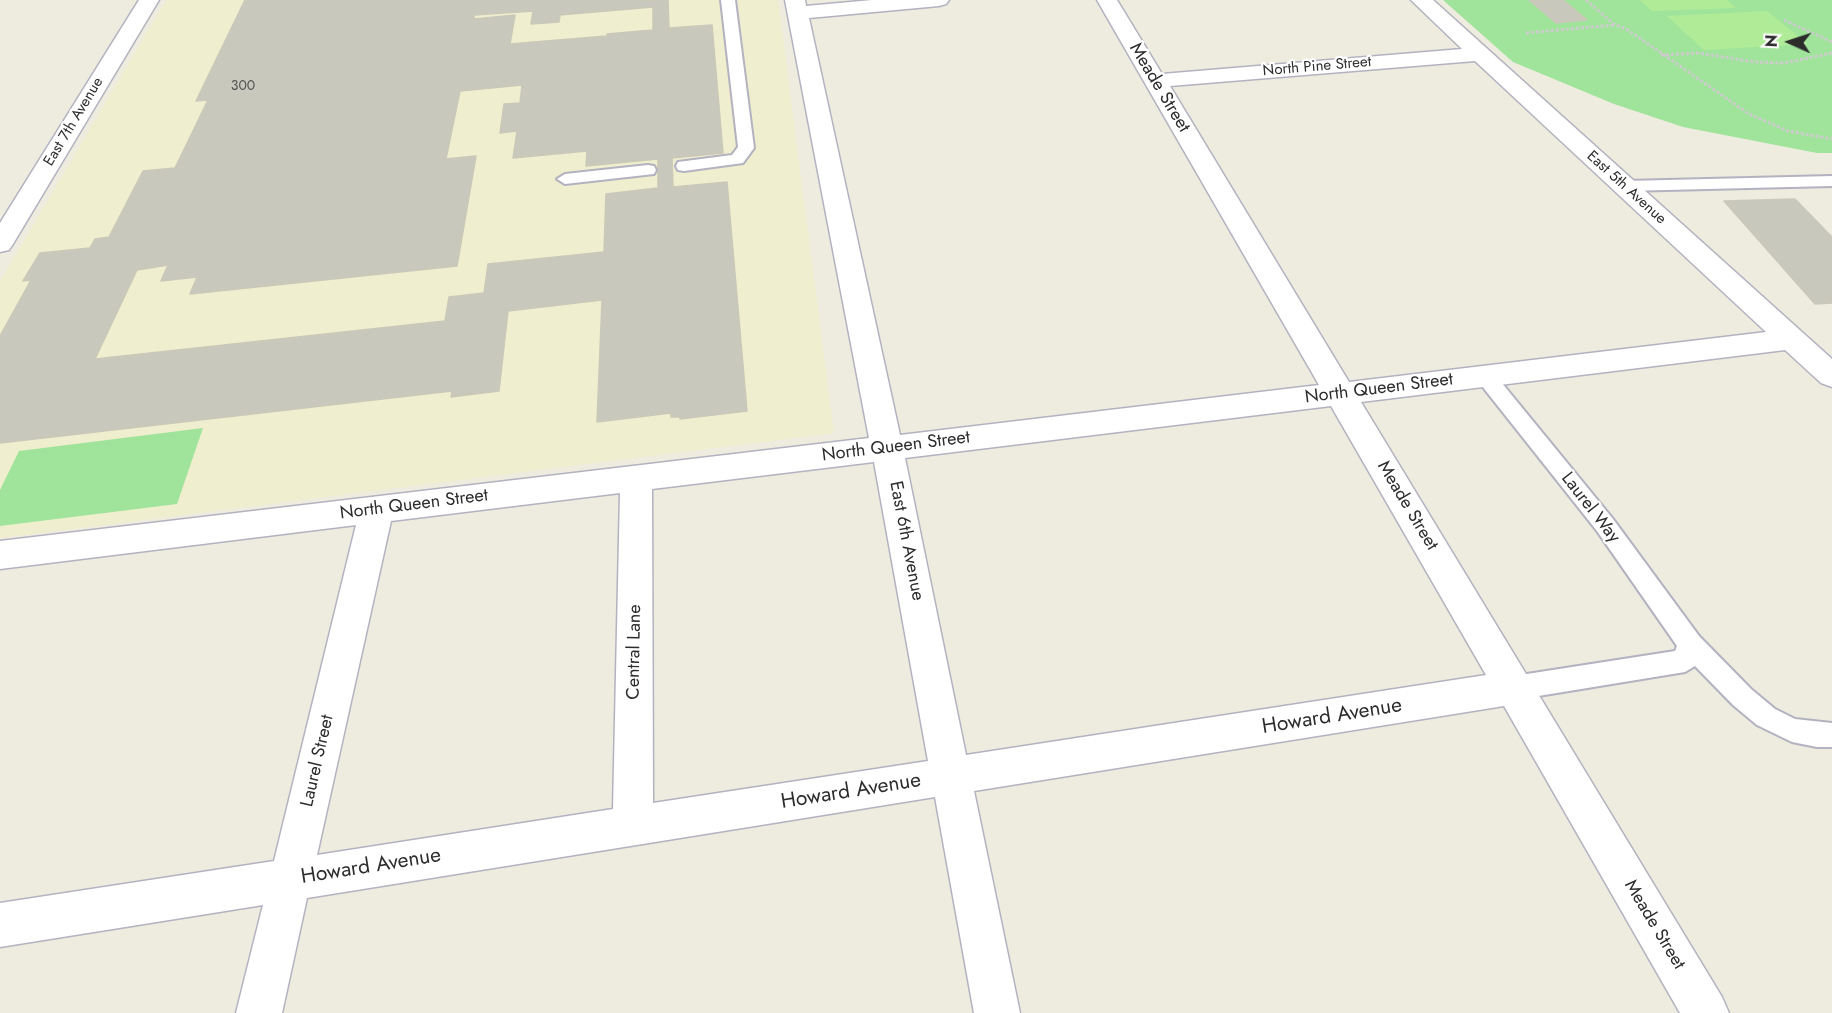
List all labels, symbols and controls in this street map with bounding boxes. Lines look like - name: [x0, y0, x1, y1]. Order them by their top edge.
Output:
- north arrow: [1760, 12, 1820, 72]
- text: N: [1760, 34, 1783, 48]
- street label: Meade Street: [1124, 39, 1194, 137]
- street label: North Pine Street: [1262, 53, 1372, 81]
- street label: East 7th Avenue: [40, 74, 108, 170]
- house number: 300: [231, 79, 255, 95]
- street label: East 5th Avenue: [1583, 148, 1669, 228]
- street label: North Queen Street: [1304, 369, 1454, 409]
- street label: North Queen Street: [821, 427, 971, 467]
- street label: Meade Street: [1372, 457, 1442, 555]
- street label: Laurel Way: [1556, 468, 1624, 548]
- street label: East 6th Avenue: [884, 479, 928, 603]
- street label: North Queen Street: [339, 485, 489, 525]
- street label: Central Lane: [623, 604, 647, 700]
- street label: Howard Avenue: [1260, 693, 1404, 741]
- street label: Laurel Street: [297, 713, 339, 809]
- street label: Howard Avenue: [779, 768, 923, 816]
- street label: Howard Avenue: [299, 843, 443, 891]
- street label: Meade Street: [1619, 876, 1689, 974]

